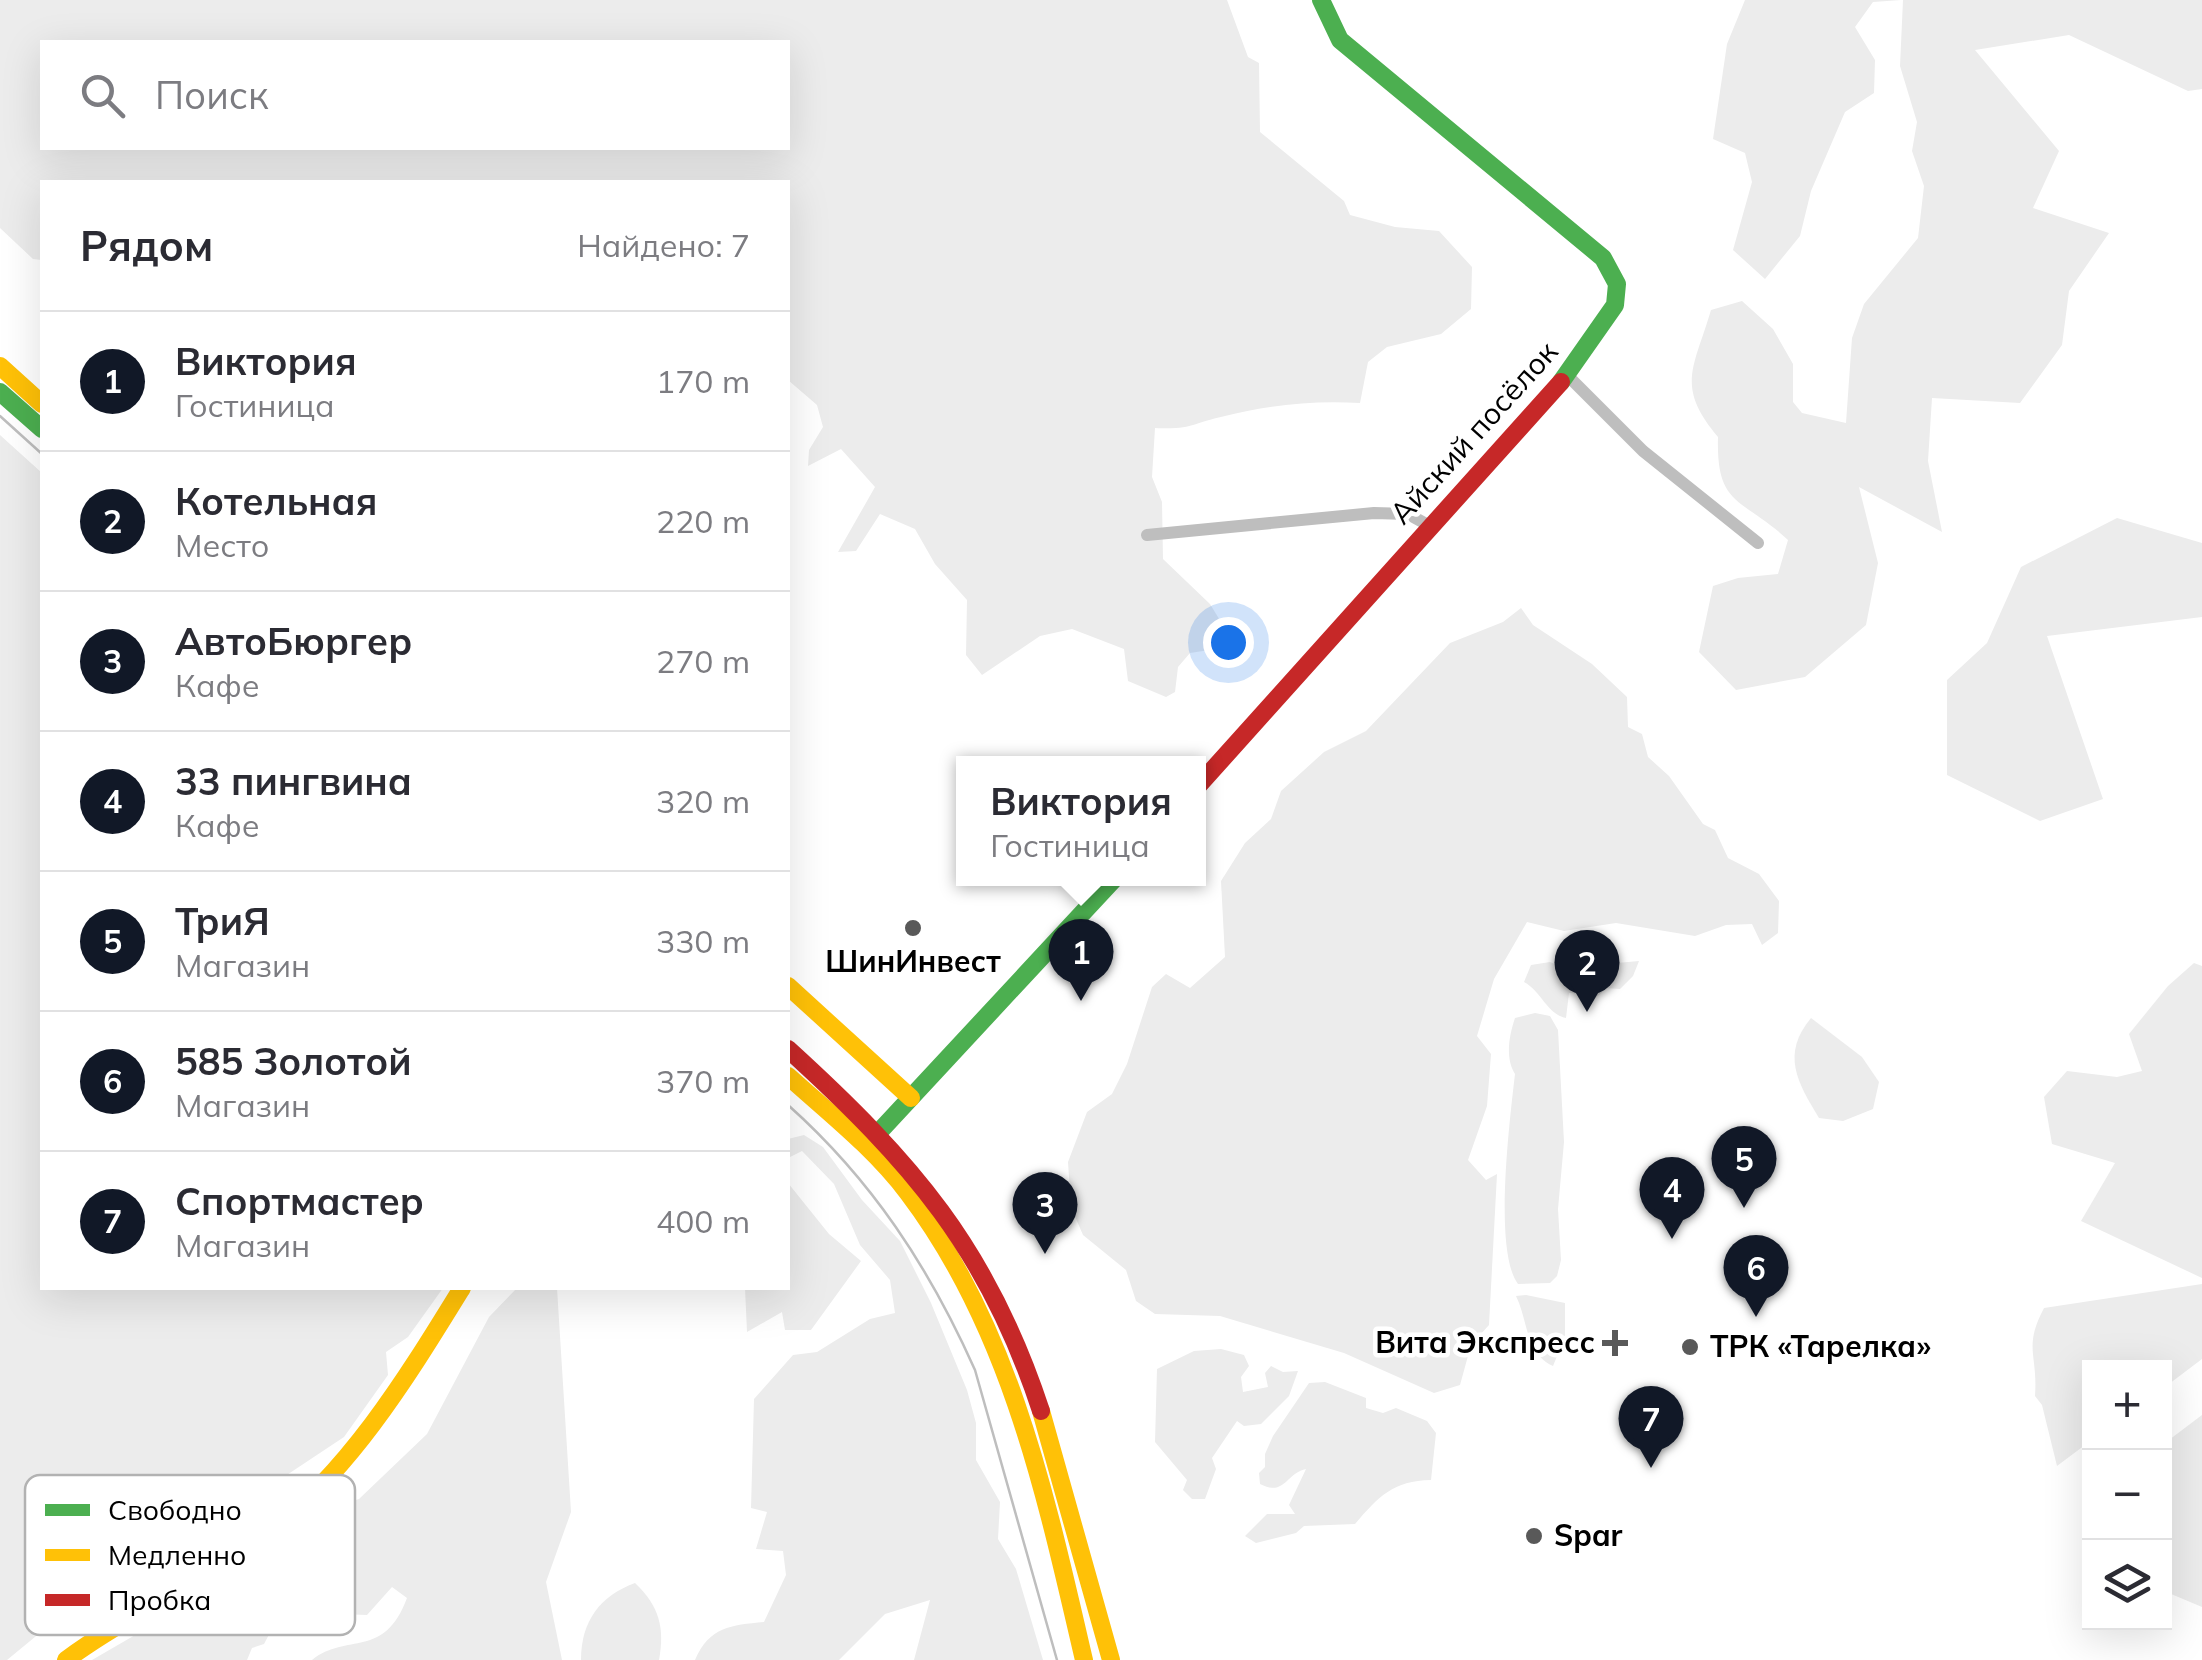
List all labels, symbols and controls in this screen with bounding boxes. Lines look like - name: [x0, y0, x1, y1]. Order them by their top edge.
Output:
- search box: [40, 40, 790, 150]
- icon: search: [75, 68, 130, 123]
- text: Поиск: [155, 71, 268, 119]
- text: Рядом: [80, 219, 213, 272]
- text: Найдено: 7: [577, 225, 750, 265]
- street label: Айский посёлок: [1381, 332, 1566, 532]
- text: Виктория: [175, 337, 357, 385]
- text: 1: [103, 361, 122, 401]
- text: 170 m: [656, 361, 750, 401]
- text: Гостиница: [175, 385, 335, 425]
- text: Котельная: [175, 477, 377, 525]
- text: 2: [103, 501, 122, 541]
- text: 220 m: [656, 501, 750, 541]
- text: Место: [175, 525, 269, 565]
- text: АвтоБюргер: [175, 617, 412, 665]
- your location: [1203, 617, 1254, 668]
- text: 3: [103, 641, 122, 681]
- text: 270 m: [656, 641, 750, 681]
- text: Кафе: [175, 665, 259, 705]
- popup: [956, 756, 1206, 886]
- text: 33 пингвина: [175, 757, 412, 805]
- text: Виктория: [990, 777, 1172, 825]
- text: 4: [103, 781, 122, 821]
- text: 320 m: [656, 781, 750, 821]
- text: Кафе: [175, 805, 259, 845]
- text: Гостиница: [990, 825, 1150, 865]
- text: ТриЯ: [175, 897, 270, 945]
- marker: ШинИнвест: [902, 917, 924, 939]
- pin: 1: [1048, 918, 1114, 1001]
- text: 5: [103, 921, 122, 961]
- text: 330 m: [656, 921, 750, 961]
- pin: 2: [1554, 930, 1620, 1012]
- place label: ШинИнвест: [825, 942, 1001, 980]
- text: Магазин: [175, 945, 310, 985]
- text: 585 Золотой: [175, 1037, 412, 1085]
- text: 6: [103, 1061, 122, 1101]
- text: 370 m: [656, 1061, 750, 1101]
- text: Магазин: [175, 1085, 310, 1125]
- pin: 5: [1712, 1126, 1776, 1208]
- pin: 4: [1640, 1156, 1704, 1239]
- pin: 3: [1012, 1172, 1078, 1254]
- text: Спортмастер: [175, 1177, 424, 1225]
- text: 7: [103, 1201, 122, 1241]
- text: 400 m: [656, 1201, 750, 1241]
- text: Магазин: [175, 1225, 310, 1265]
- pin: 6: [1724, 1234, 1788, 1317]
- place label: Вита Экспресс: [1375, 1323, 1595, 1361]
- place label: ТРК «Тарелка»: [1710, 1327, 1931, 1365]
- marker: Вита Экспресс: [1604, 1332, 1626, 1354]
- marker: ТРК «Тарелка»: [1679, 1336, 1701, 1358]
- map controls: [2082, 1360, 2172, 1630]
- button: +: [2082, 1360, 2172, 1450]
- pin: 7: [1618, 1386, 1684, 1468]
- button: −: [2082, 1450, 2172, 1540]
- legend: [25, 1475, 355, 1635]
- text: Свободно: [108, 1492, 242, 1527]
- place label: Spar: [1554, 1516, 1623, 1554]
- marker: Spar: [1523, 1525, 1545, 1547]
- text: Медленно: [108, 1537, 246, 1572]
- button: layers: [2082, 1540, 2172, 1630]
- text: Пробка: [108, 1582, 211, 1617]

